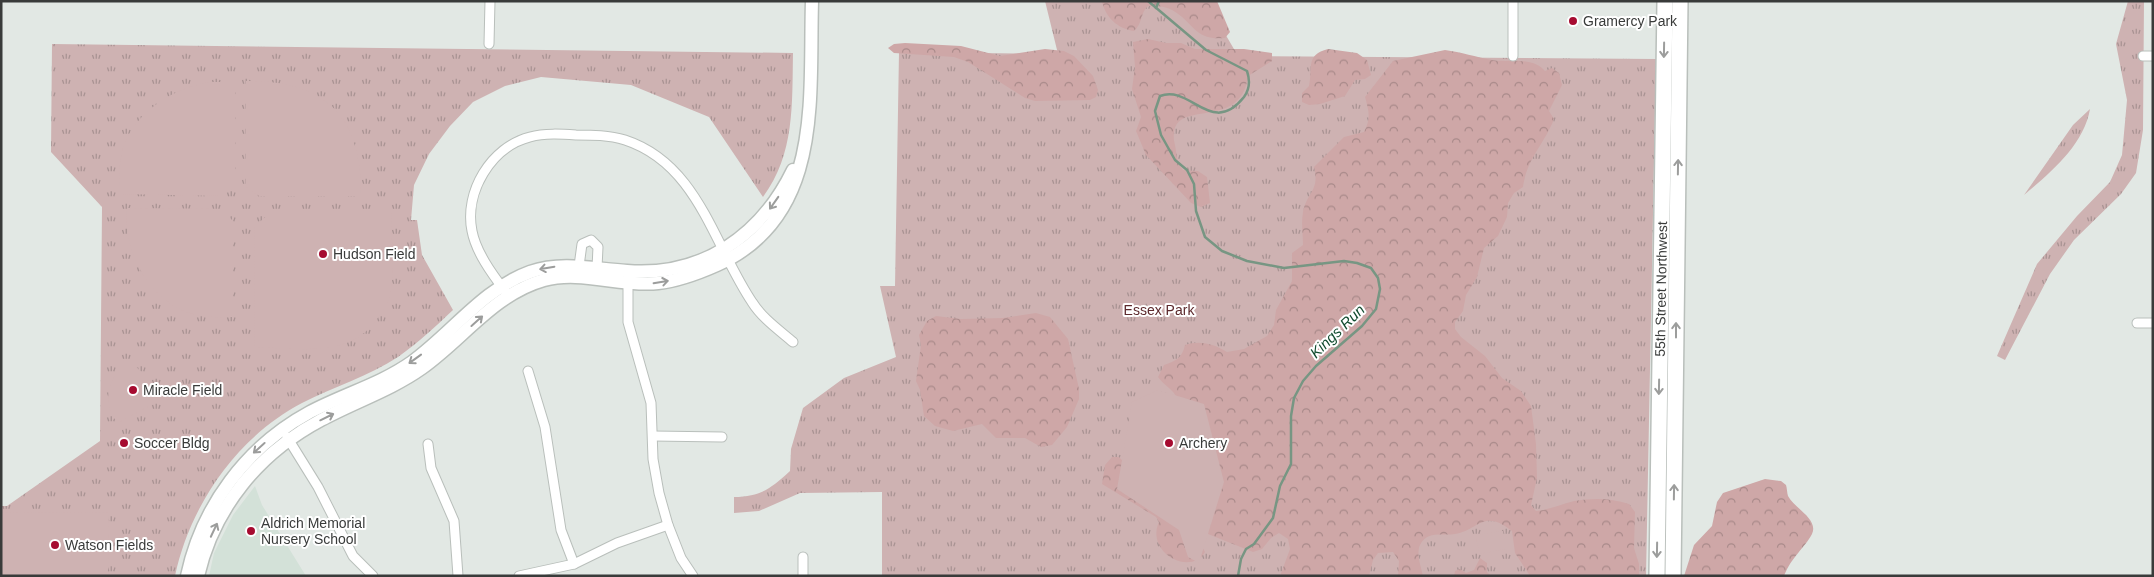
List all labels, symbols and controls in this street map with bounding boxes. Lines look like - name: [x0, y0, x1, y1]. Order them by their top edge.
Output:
- place label: Gramercy Park: [1583, 13, 1678, 29]
- marker: Gramercy Park: [1567, 15, 1579, 27]
- one-way arrow: [1659, 42, 1669, 58]
- one-way arrow: [1673, 159, 1683, 176]
- one-way arrow: [769, 196, 779, 210]
- street label: 55th Street Northwest: [1652, 221, 1670, 357]
- place label: Hudson Field: [333, 246, 416, 262]
- marker: Hudson Field: [317, 248, 329, 260]
- one-way arrow: [539, 264, 555, 274]
- one-way arrow: [653, 277, 669, 287]
- water label: Kings Run: [1306, 301, 1368, 361]
- park label: Essex Park: [1124, 302, 1195, 318]
- one-way arrow: [470, 315, 483, 327]
- one-way arrow: [1671, 322, 1681, 338]
- one-way arrow: [408, 354, 422, 364]
- one-way arrow: [1654, 379, 1664, 395]
- place label: Miracle Field: [143, 382, 222, 398]
- marker: Miracle Field: [127, 384, 139, 396]
- one-way arrow: [319, 412, 334, 422]
- place label: Soccer Bldg: [134, 435, 209, 451]
- place label: Archery: [1179, 435, 1227, 451]
- marker: Soccer Bldg: [118, 437, 130, 449]
- marker: Archery: [1163, 437, 1175, 449]
- one-way arrow: [253, 442, 266, 454]
- one-way arrow: [1669, 484, 1679, 500]
- place label: Aldrich Memorial Nursery School: [261, 515, 365, 547]
- one-way arrow: [210, 523, 220, 538]
- marker: Aldrich Memorial Nursery School: [245, 525, 257, 537]
- place label: Watson Fields: [65, 537, 153, 553]
- marker: Watson Fields: [49, 539, 61, 551]
- one-way arrow: [1652, 542, 1662, 558]

